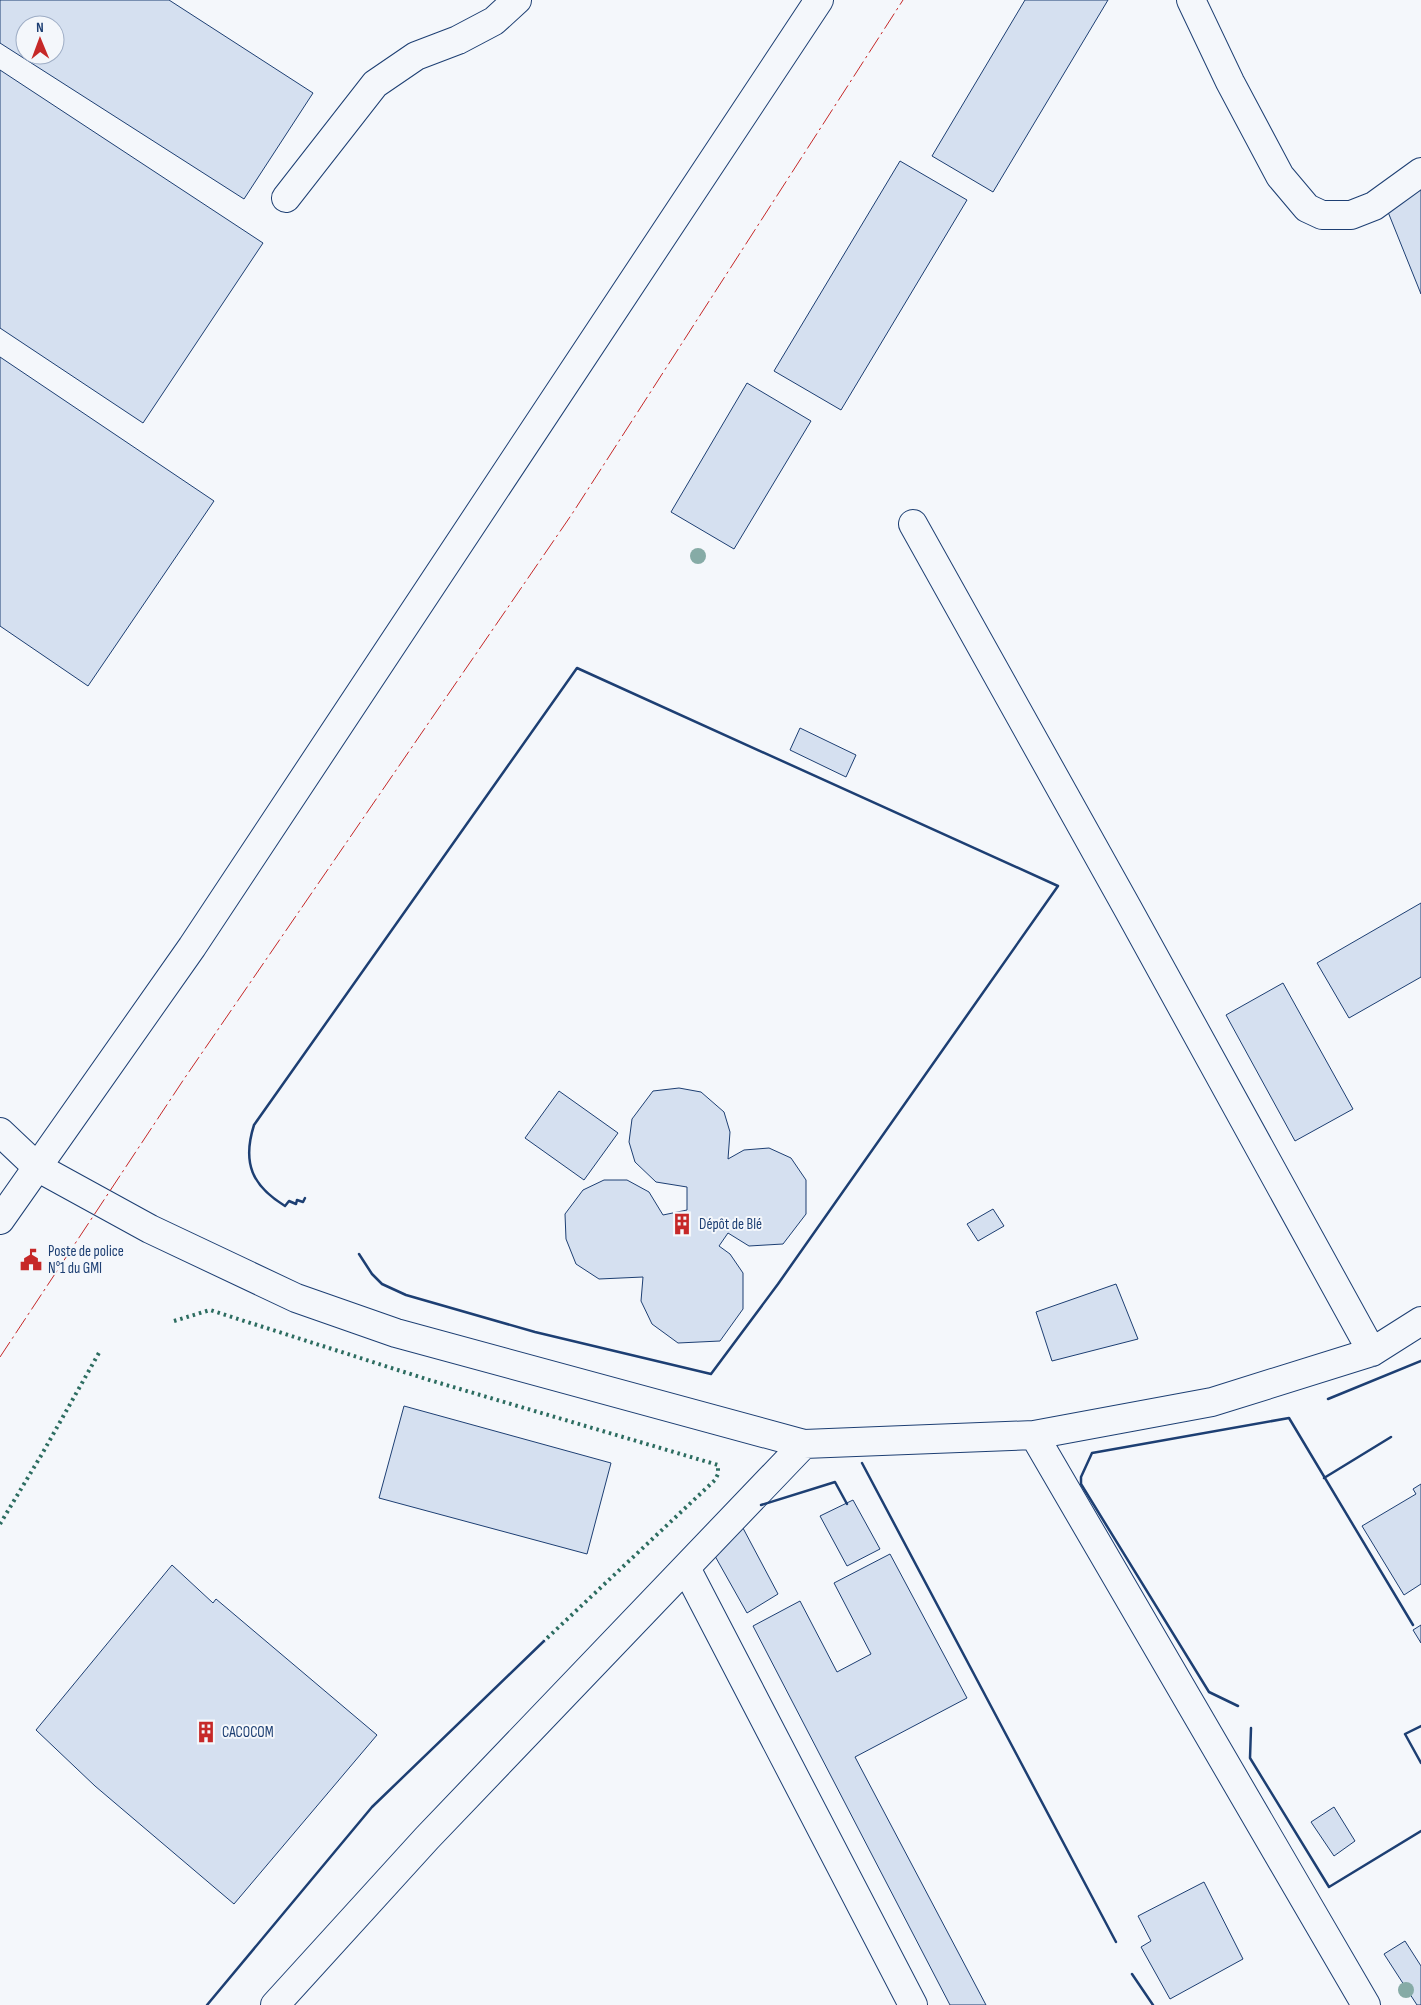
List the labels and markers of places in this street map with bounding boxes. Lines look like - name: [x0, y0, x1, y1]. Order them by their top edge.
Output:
- building icon: Dépôt de Blé: [669, 1211, 695, 1237]
- place label: Dépôt de Blé: [699, 1215, 762, 1234]
- place label: Poste de police N°1 du GMI: [48, 1242, 124, 1278]
- public building icon: Poste de police N°1 du GMI: [18, 1247, 44, 1273]
- building icon: CACOCOM: [193, 1719, 219, 1745]
- place label: CACOCOM: [222, 1723, 274, 1742]

